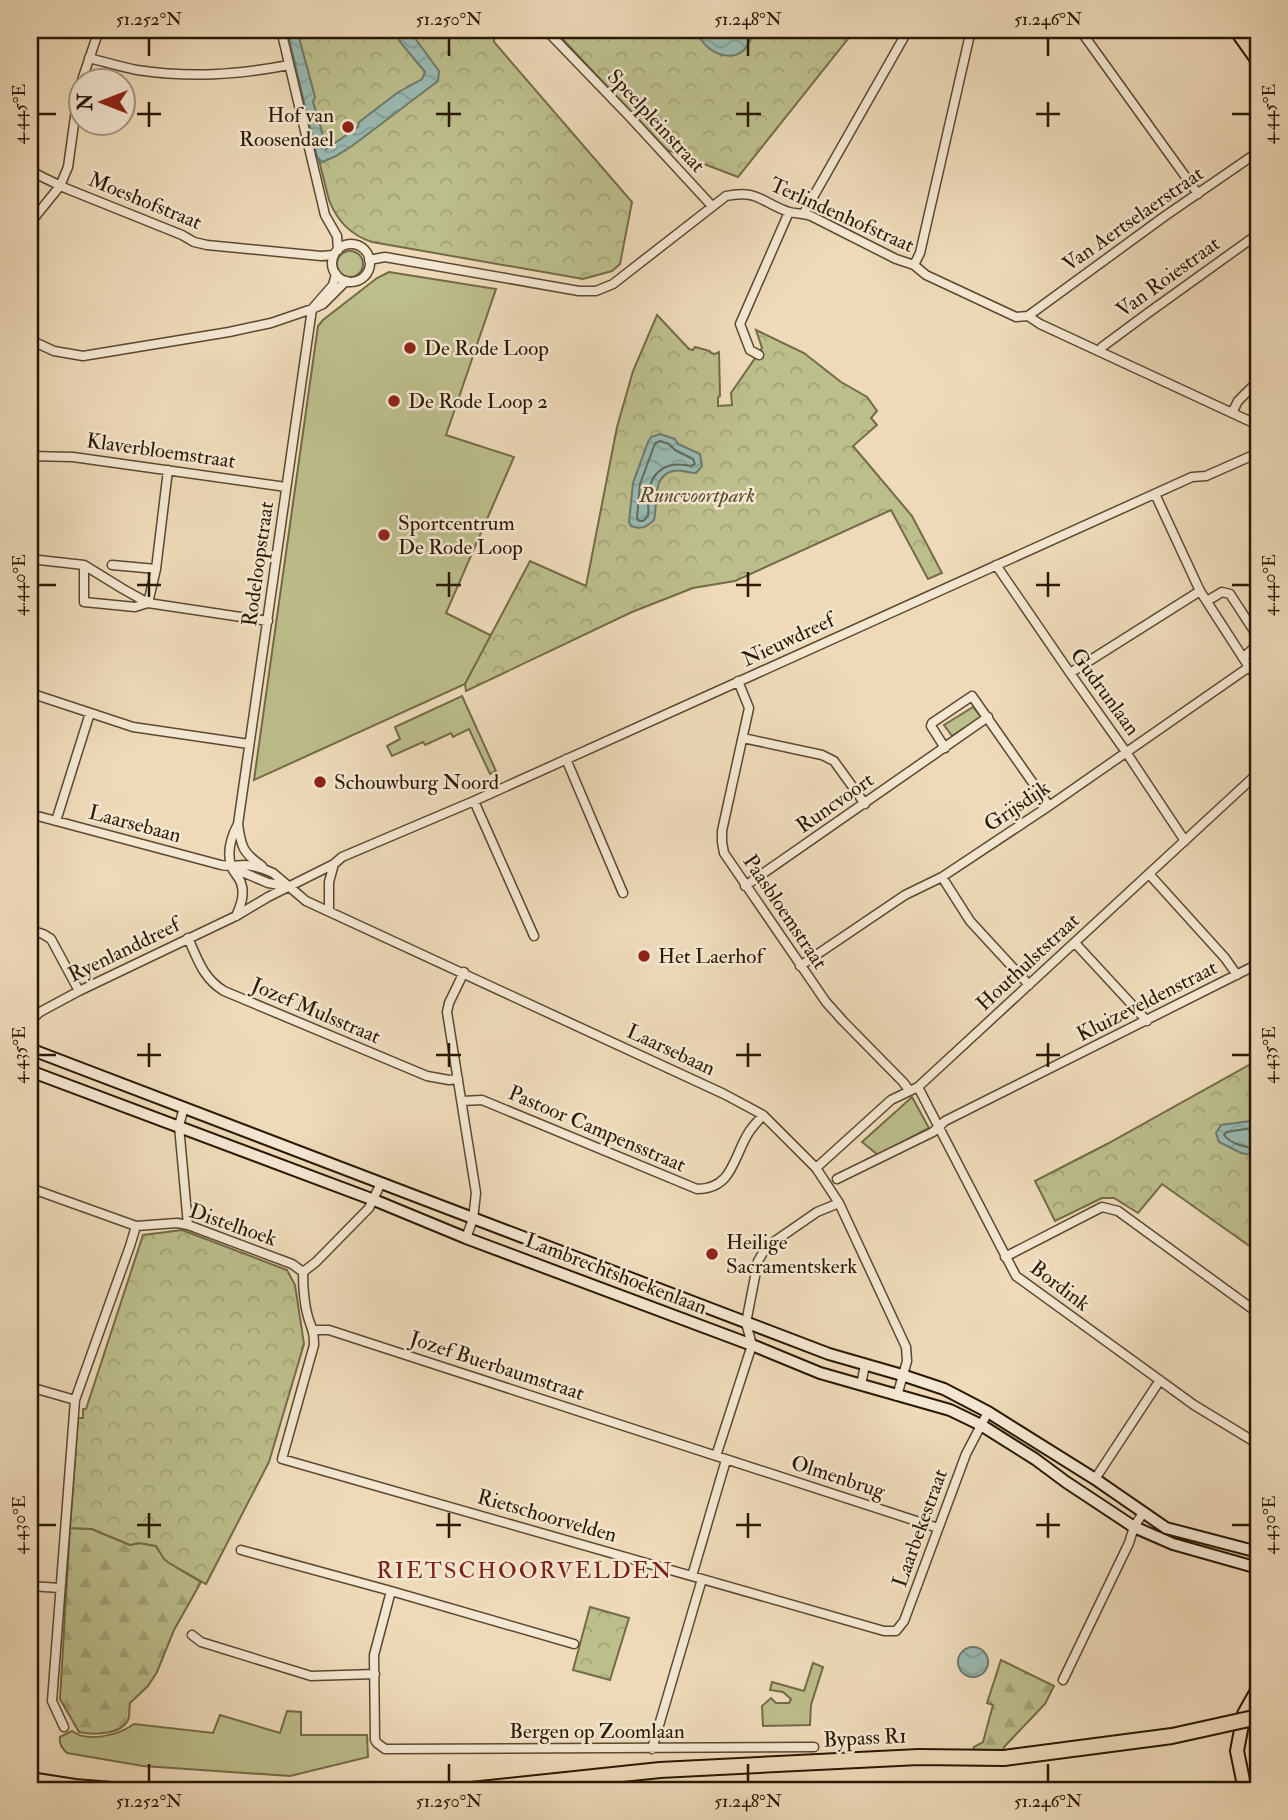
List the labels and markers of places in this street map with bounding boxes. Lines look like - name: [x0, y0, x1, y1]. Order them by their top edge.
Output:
- place label: Hof van Roosendael: [239, 102, 335, 153]
- marker: Hof van Roosendael: [340, 119, 356, 135]
- place label: De Rode Loop: [424, 335, 549, 362]
- marker: De Rode Loop: [402, 340, 418, 356]
- place label: De Rode Loop 2: [408, 388, 548, 415]
- marker: De Rode Loop 2: [386, 393, 402, 409]
- place label: Sportcentrum De Rode Loop: [398, 510, 523, 561]
- marker: Sportcentrum De Rode Loop: [376, 527, 392, 543]
- place label: Schouwburg Noord: [334, 769, 500, 796]
- marker: Schouwburg Noord: [312, 774, 328, 790]
- place label: Het Laerhof: [658, 943, 766, 970]
- marker: Het Laerhof: [636, 948, 652, 964]
- place label: Heilige Sacramentskerk: [726, 1229, 857, 1280]
- marker: Heilige Sacramentskerk: [704, 1246, 720, 1262]

